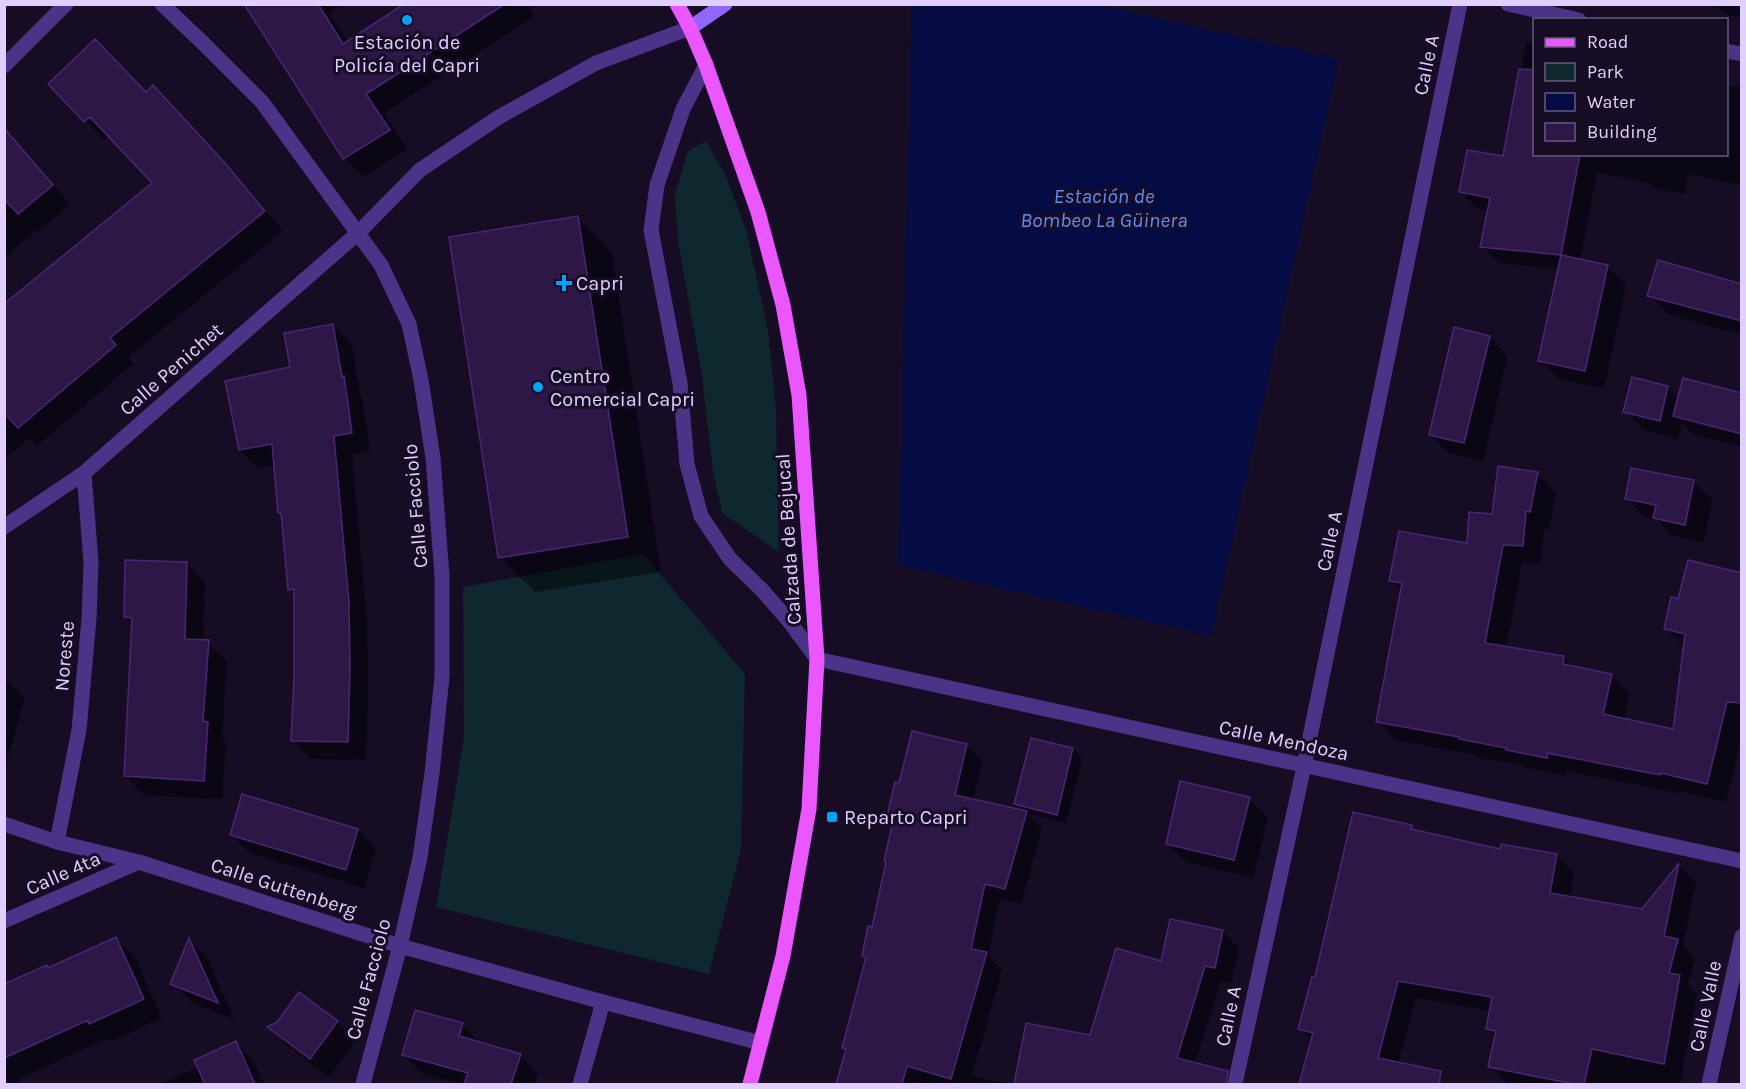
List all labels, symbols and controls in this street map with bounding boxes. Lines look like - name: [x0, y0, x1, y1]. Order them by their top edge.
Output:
- marker: Estación de Policía del Capri: [400, 13, 414, 27]
- legend: [1533, 18, 1728, 156]
- place label: Estación de Policía del Capri: [334, 31, 480, 77]
- text: Road: [1587, 31, 1628, 53]
- street label: Calle A: [1409, 33, 1444, 97]
- text: Park: [1587, 61, 1624, 83]
- text: Water: [1587, 91, 1635, 113]
- text: Building: [1587, 121, 1657, 143]
- water label: Estación de Bombeo La Güinera: [1020, 184, 1188, 232]
- place label: Capri: [576, 272, 624, 295]
- marker: Capri: [557, 276, 571, 290]
- street label: Calle Penichet: [115, 318, 228, 420]
- place label: Centro Comercial Capri: [550, 365, 695, 411]
- marker: Centro Comercial Capri: [531, 380, 545, 394]
- street label: Calle Facciolo: [399, 443, 432, 569]
- street label: Calzada de Bejucal: [771, 452, 806, 625]
- street label: Calle A: [1312, 509, 1347, 573]
- street label: Noreste: [50, 620, 79, 692]
- street label: Calle Mendoza: [1217, 716, 1351, 765]
- place label: Reparto Capri: [844, 806, 968, 829]
- marker: Reparto Capri: [825, 810, 839, 824]
- street label: Calle 4ta: [22, 847, 104, 900]
- street label: Calle Guttenberg: [208, 853, 360, 922]
- street label: Calle Facciolo: [341, 916, 396, 1042]
- street label: Calle Valle: [1685, 958, 1726, 1054]
- street label: Calle A: [1211, 984, 1246, 1048]

